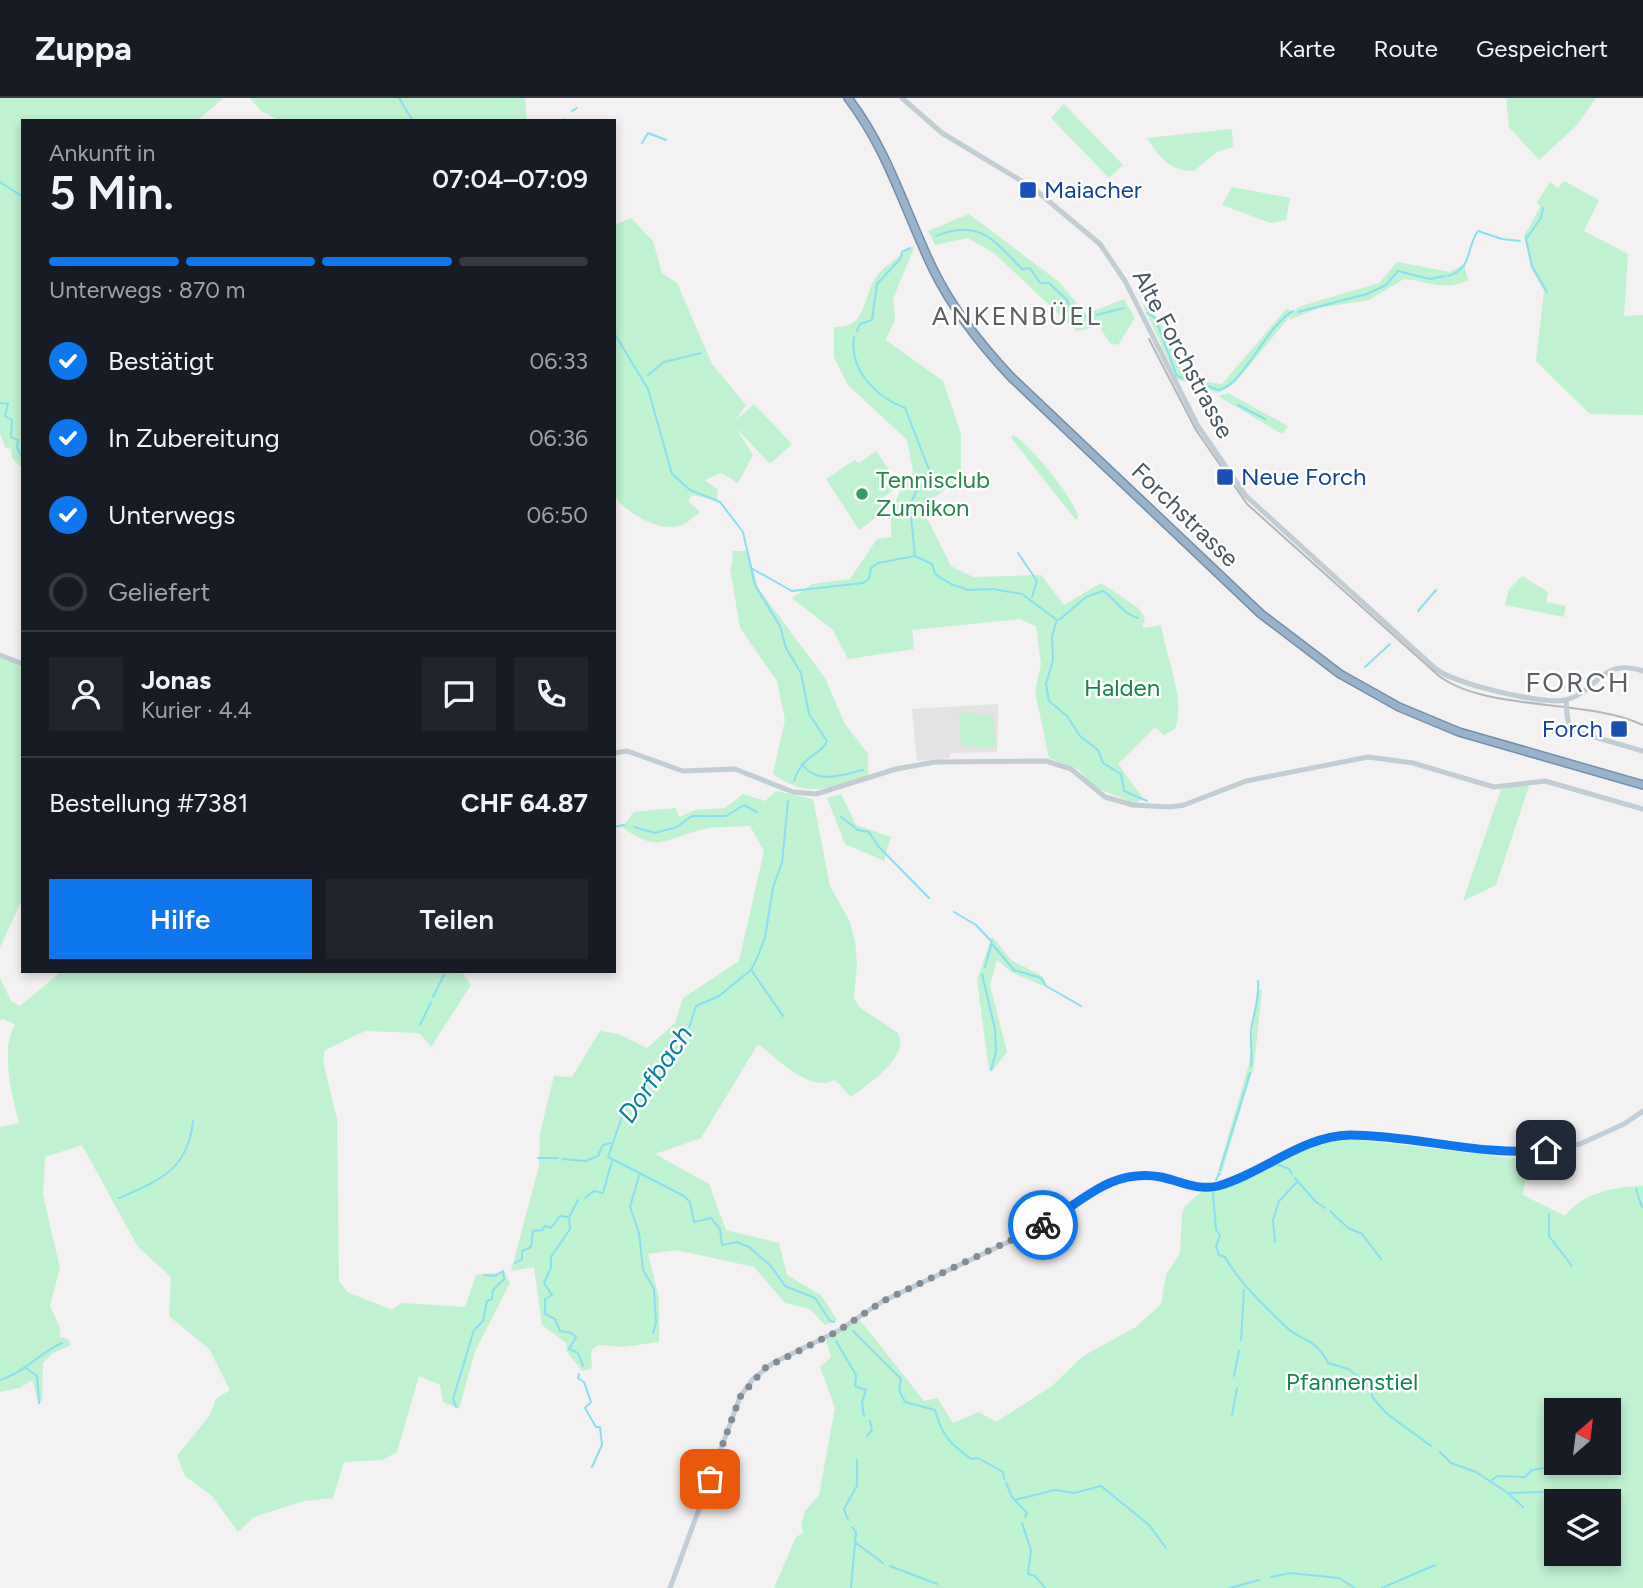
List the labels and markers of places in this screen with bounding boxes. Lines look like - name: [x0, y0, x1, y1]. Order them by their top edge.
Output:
- place label: Maiacher: [1044, 175, 1142, 204]
- marker: Maiacher: [1018, 180, 1038, 200]
- place label: Neue Forch: [1241, 462, 1366, 491]
- place label: Tennisclub Zumikon: [876, 465, 990, 522]
- marker: Neue Forch: [1215, 467, 1235, 487]
- marker: Tennisclub Zumikon: [854, 486, 870, 502]
- place label: Forch: [1542, 714, 1603, 743]
- marker: Forch: [1609, 719, 1629, 739]
- pin: [1516, 1120, 1576, 1180]
- pin: [680, 1449, 740, 1509]

